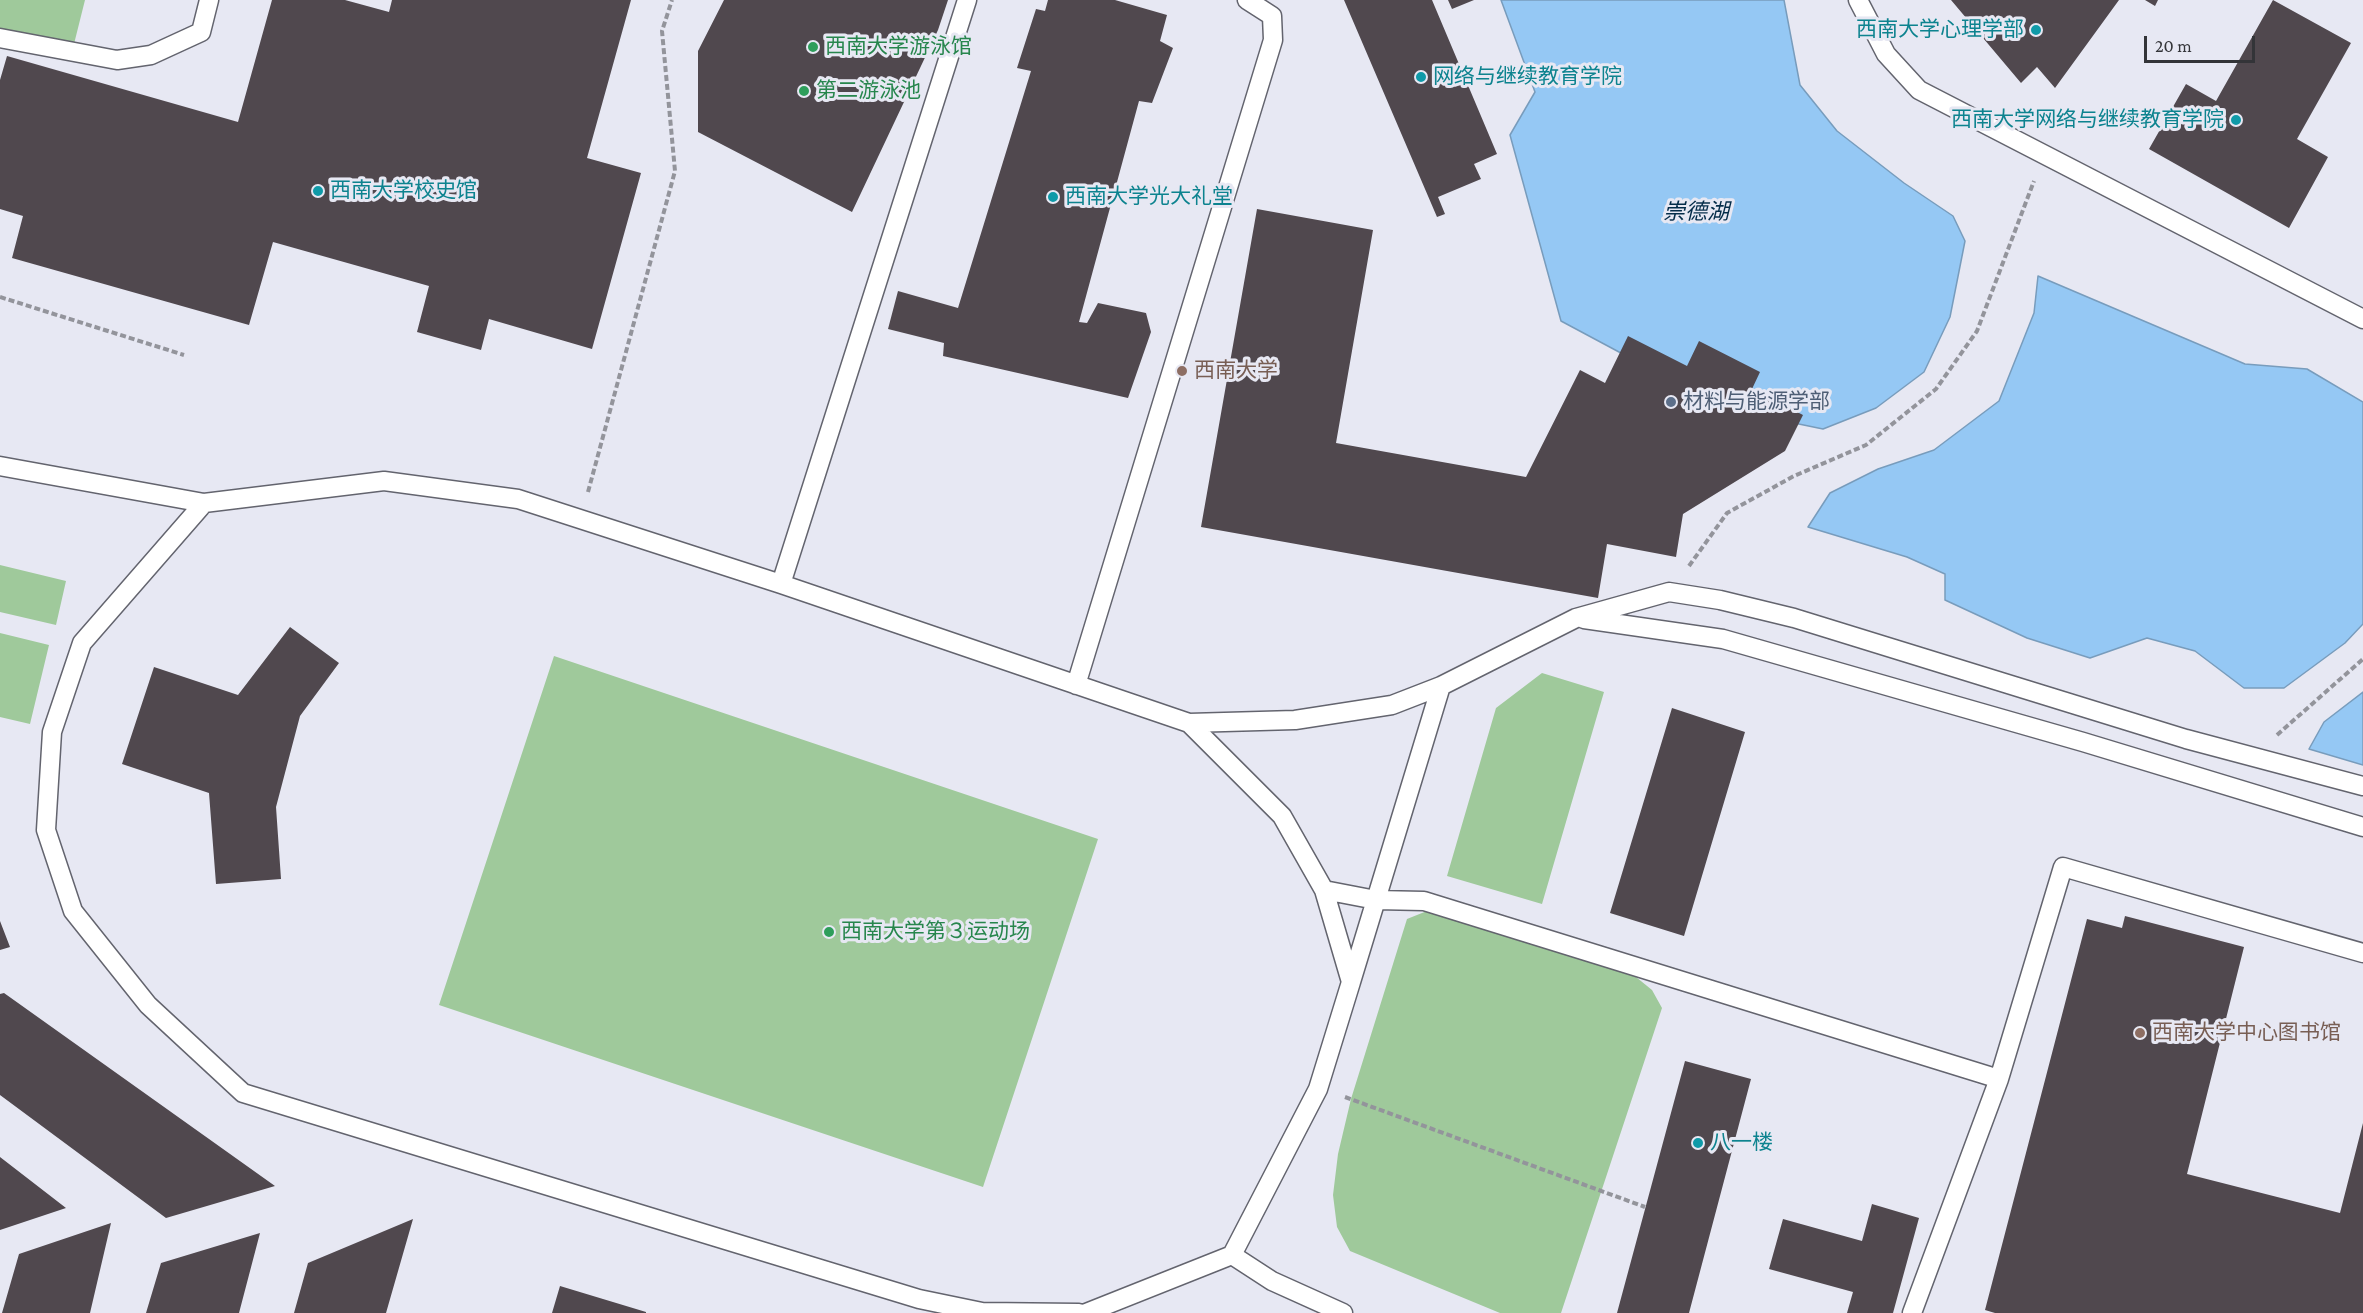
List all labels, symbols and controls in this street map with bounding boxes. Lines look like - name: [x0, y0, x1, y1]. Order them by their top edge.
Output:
- place label: 西南大学心理学部: [1856, 17, 2024, 43]
- marker: 西南大学心理学部: [2029, 23, 2043, 37]
- scale bar: [2147, 24, 2258, 62]
- place label: 西南大学游泳馆: [825, 34, 972, 60]
- text: 20 m: [2155, 36, 2192, 56]
- marker: 西南大学游泳馆: [806, 40, 820, 54]
- place label: 网络与继续教育学院: [1433, 64, 1622, 90]
- marker: 网络与继续教育学院: [1414, 70, 1428, 84]
- place label: 第二游泳池: [816, 78, 921, 104]
- marker: 第二游泳池: [797, 84, 811, 98]
- place label: 西南大学网络与继续教育学院: [1951, 107, 2224, 133]
- marker: 西南大学网络与继续教育学院: [2229, 113, 2243, 127]
- place label: 西南大学校史馆: [330, 178, 477, 204]
- marker: 西南大学校史馆: [311, 184, 325, 198]
- place label: 西南大学光大礼堂: [1065, 184, 1233, 210]
- marker: 西南大学光大礼堂: [1046, 190, 1060, 204]
- water label: 崇德湖: [1663, 199, 1729, 225]
- place label: 西南大学: [1194, 358, 1278, 384]
- marker: 西南大学: [1175, 364, 1189, 378]
- place label: 材料与能源学部: [1683, 389, 1830, 415]
- marker: 材料与能源学部: [1664, 395, 1678, 409]
- place label: 西南大学第３运动场: [841, 919, 1030, 945]
- marker: 西南大学第３运动场: [822, 925, 836, 939]
- place label: 西南大学中心图书馆: [2152, 1020, 2341, 1046]
- marker: 西南大学中心图书馆: [2133, 1026, 2147, 1040]
- place label: 八一楼: [1710, 1130, 1773, 1156]
- marker: 八一楼: [1691, 1136, 1705, 1150]

